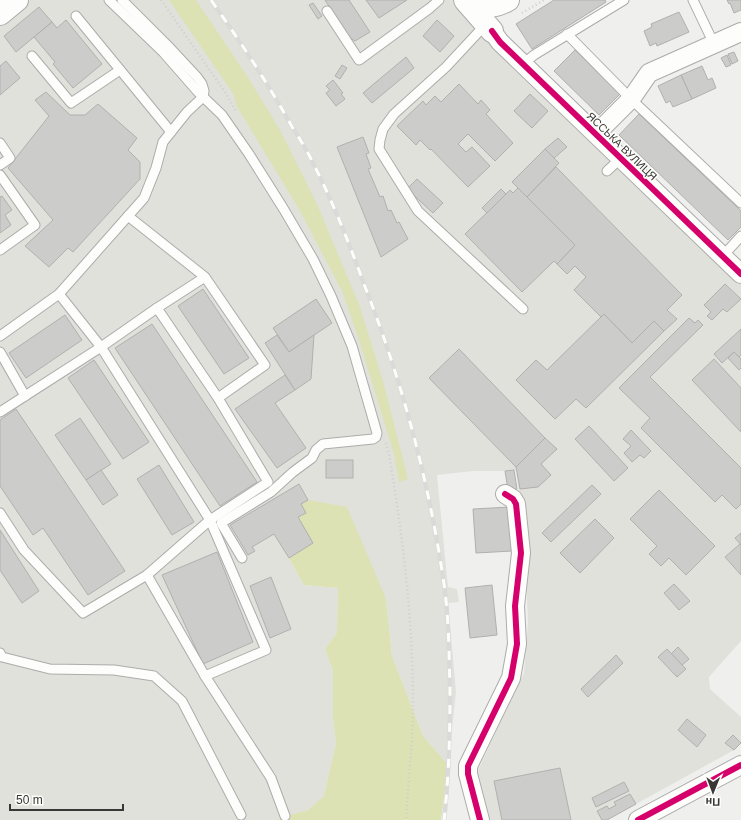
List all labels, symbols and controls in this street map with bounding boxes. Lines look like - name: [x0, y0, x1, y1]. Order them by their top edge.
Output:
- street label: ЯССЬКА ВУЛИЦЯ: [585, 110, 660, 183]
- north arrow: [693, 772, 733, 812]
- scale bar: [10, 786, 123, 812]
- text: 50 m: [16, 793, 43, 807]
- text: Пн: [705, 796, 720, 808]

